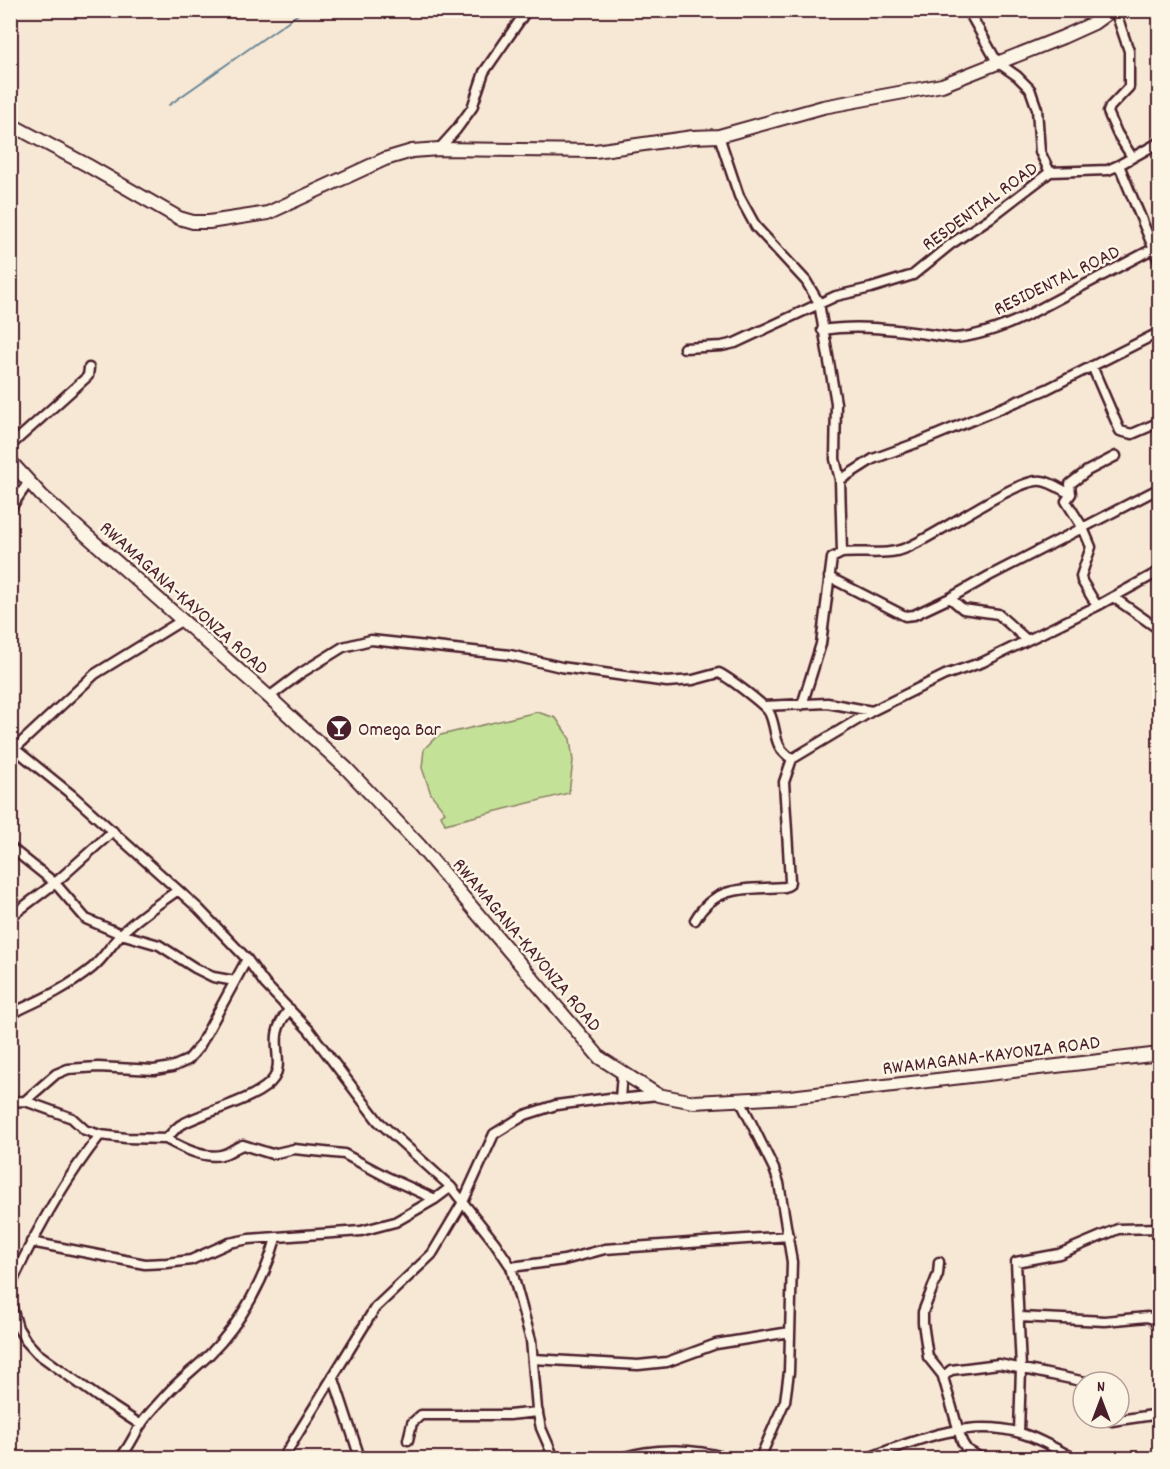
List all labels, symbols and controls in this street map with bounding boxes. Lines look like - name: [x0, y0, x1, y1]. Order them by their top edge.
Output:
- street label: RESDENTIAL ROAD: [917, 156, 1045, 259]
- street label: RESIDENTAL ROAD: [989, 239, 1125, 324]
- street label: RWAMAGANA-KAYONZA ROAD: [92, 516, 274, 683]
- bar icon: Omega Bar: [324, 713, 354, 743]
- place label: Omega Bar: [358, 717, 442, 745]
- street label: RWAMAGANA-KAYONZA ROAD: [445, 853, 607, 1039]
- street label: RWAMAGANA-KAYONZA ROAD: [881, 1030, 1102, 1084]
- north arrow: [1071, 1370, 1131, 1430]
- text: N: [1097, 1376, 1105, 1399]

